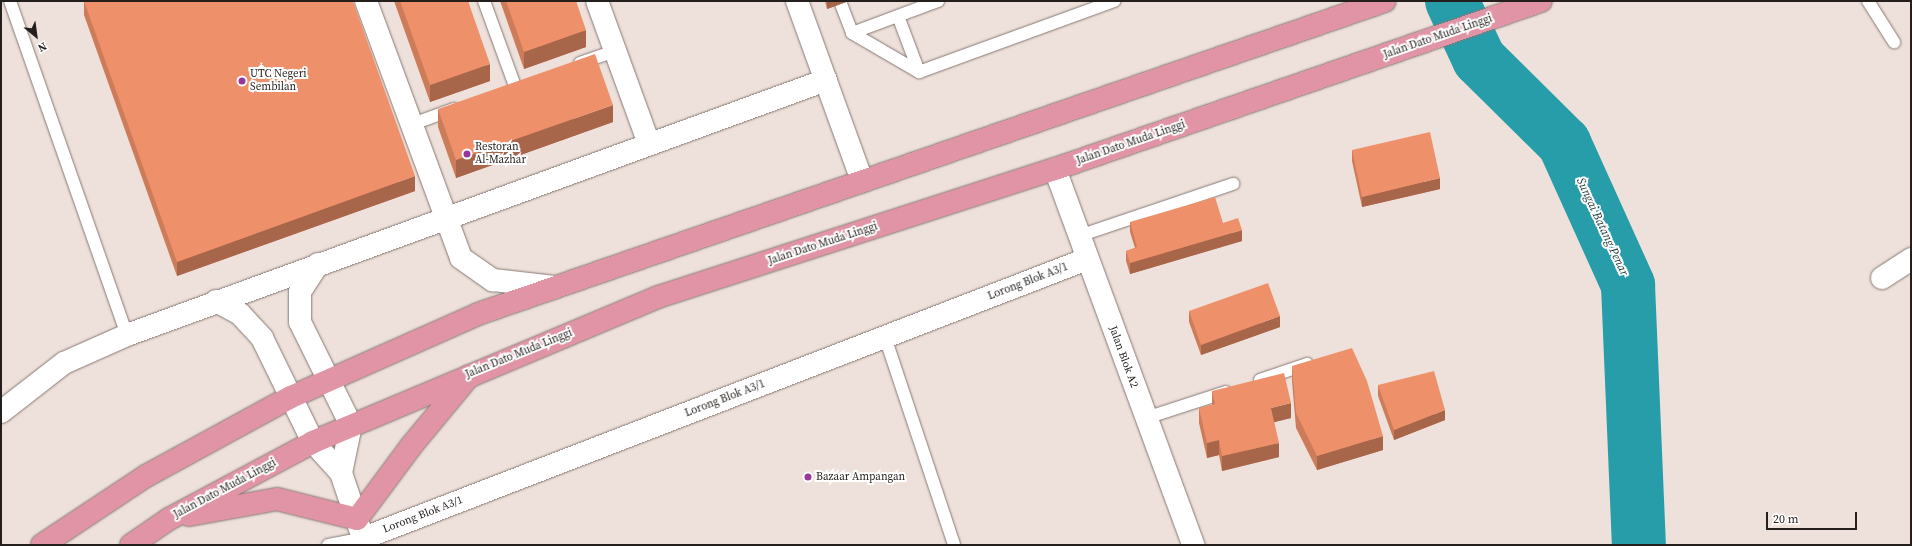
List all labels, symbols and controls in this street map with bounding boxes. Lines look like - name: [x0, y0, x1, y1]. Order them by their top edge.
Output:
- street label: Jalan Dato Muda Linggi: [1382, 12, 1494, 62]
- north arrow: [16, 16, 56, 56]
- text: N: [35, 38, 49, 55]
- place label: UTC Negeri Sembilan: [250, 68, 307, 94]
- marker: UTC Negeri Sembilan: [237, 76, 247, 86]
- street label: Jalan Dato Muda Linggi: [1075, 118, 1187, 168]
- place label: Restoran Al-Mazhar: [475, 141, 526, 167]
- marker: Restoran Al-Mazhar: [462, 149, 472, 159]
- water label: Sungai Batang Penar: [1573, 176, 1631, 278]
- street label: Jalan Dato Muda Linggi: [767, 220, 879, 268]
- street label: Lorong Blok A3/1: [986, 261, 1070, 303]
- street label: Jalan Blok A2: [1106, 324, 1140, 390]
- street label: Jalan Dato Muda Linggi: [464, 326, 574, 382]
- street label: Lorong Blok A3/1: [683, 378, 767, 420]
- street label: Jalan Dato Muda Linggi: [171, 456, 279, 522]
- place label: Bazaar Ampangan: [816, 470, 905, 484]
- marker: Bazaar Ampangan: [803, 472, 813, 482]
- street label: Lorong Blok A3/1: [381, 494, 465, 536]
- scale bar: [1768, 504, 1859, 530]
- text: 20 m: [1773, 511, 1799, 527]

